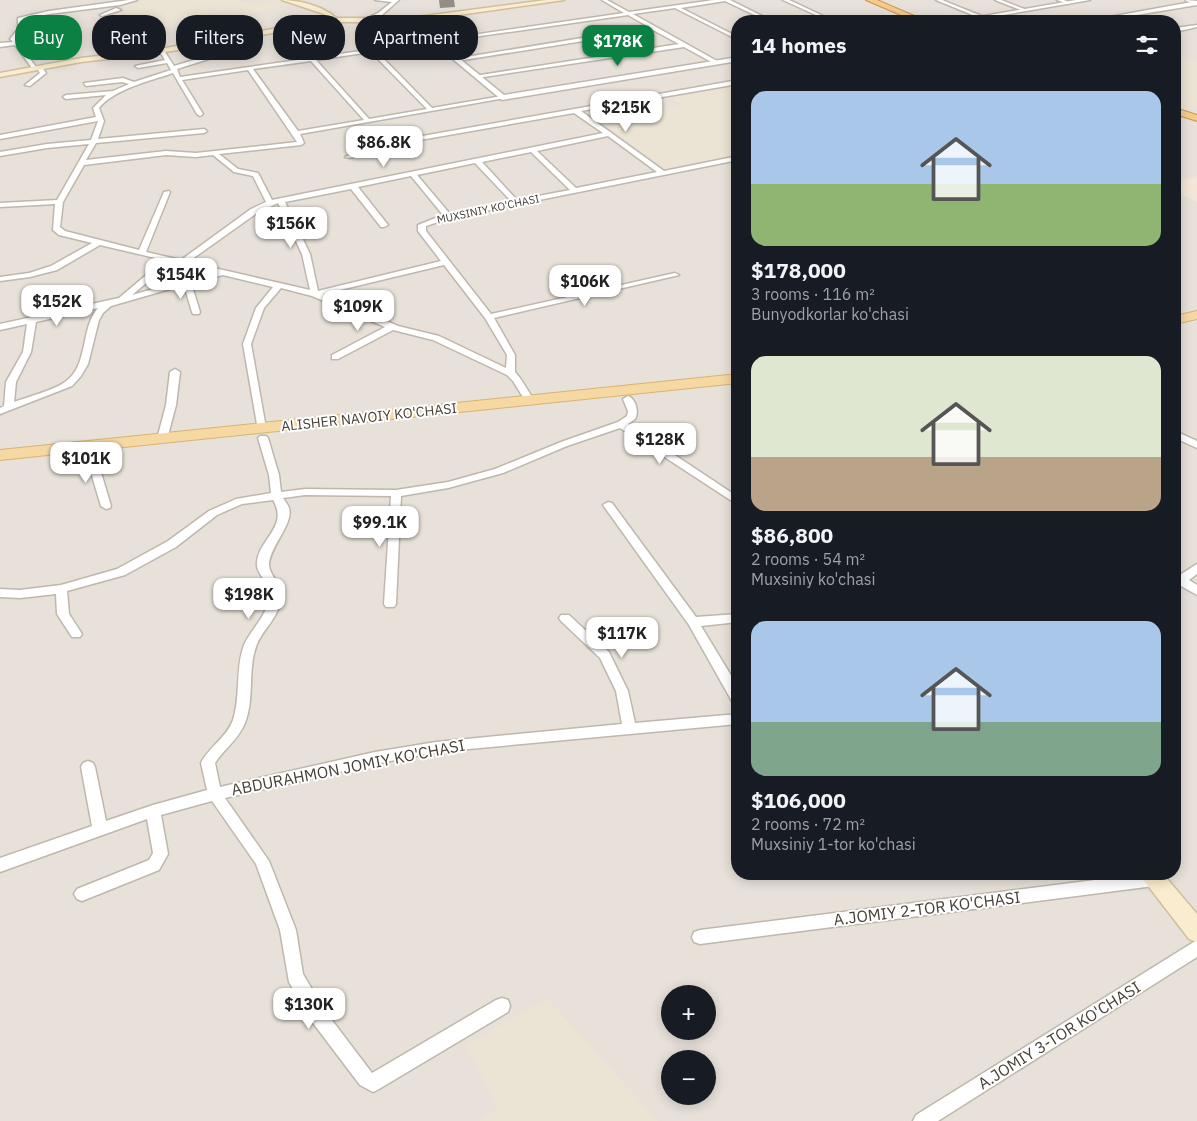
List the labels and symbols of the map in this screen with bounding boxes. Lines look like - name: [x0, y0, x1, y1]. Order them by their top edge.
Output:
- pin: $178K: [583, 24, 653, 67]
- pin: $215K: [591, 90, 661, 133]
- pin: $86.8K: [343, 126, 425, 168]
- street label: MUXSINIY KO'CHASI: [435, 191, 541, 227]
- pin: $156K: [256, 206, 326, 249]
- pin: $154K: [146, 258, 216, 300]
- pin: $106K: [550, 264, 620, 307]
- pin: $152K: [22, 284, 92, 327]
- pin: $109K: [323, 290, 393, 332]
- street label: ALISHER NAVOIY KO'CHASI: [280, 399, 458, 435]
- pin: $128K: [625, 422, 695, 465]
- pin: $101K: [51, 442, 121, 484]
- pin: $99.1K: [339, 506, 421, 548]
- pin: $198K: [214, 578, 284, 620]
- pin: $117K: [587, 616, 657, 659]
- street label: ABDURAHMON JOMIY KO'CHASI: [230, 735, 466, 799]
- street label: A.JOMIY 2-TOR KO'CHASI: [832, 887, 1022, 929]
- street label: A.JOMIY 3-TOR KO'CHASI: [974, 977, 1144, 1093]
- pin: $130K: [274, 988, 344, 1030]

